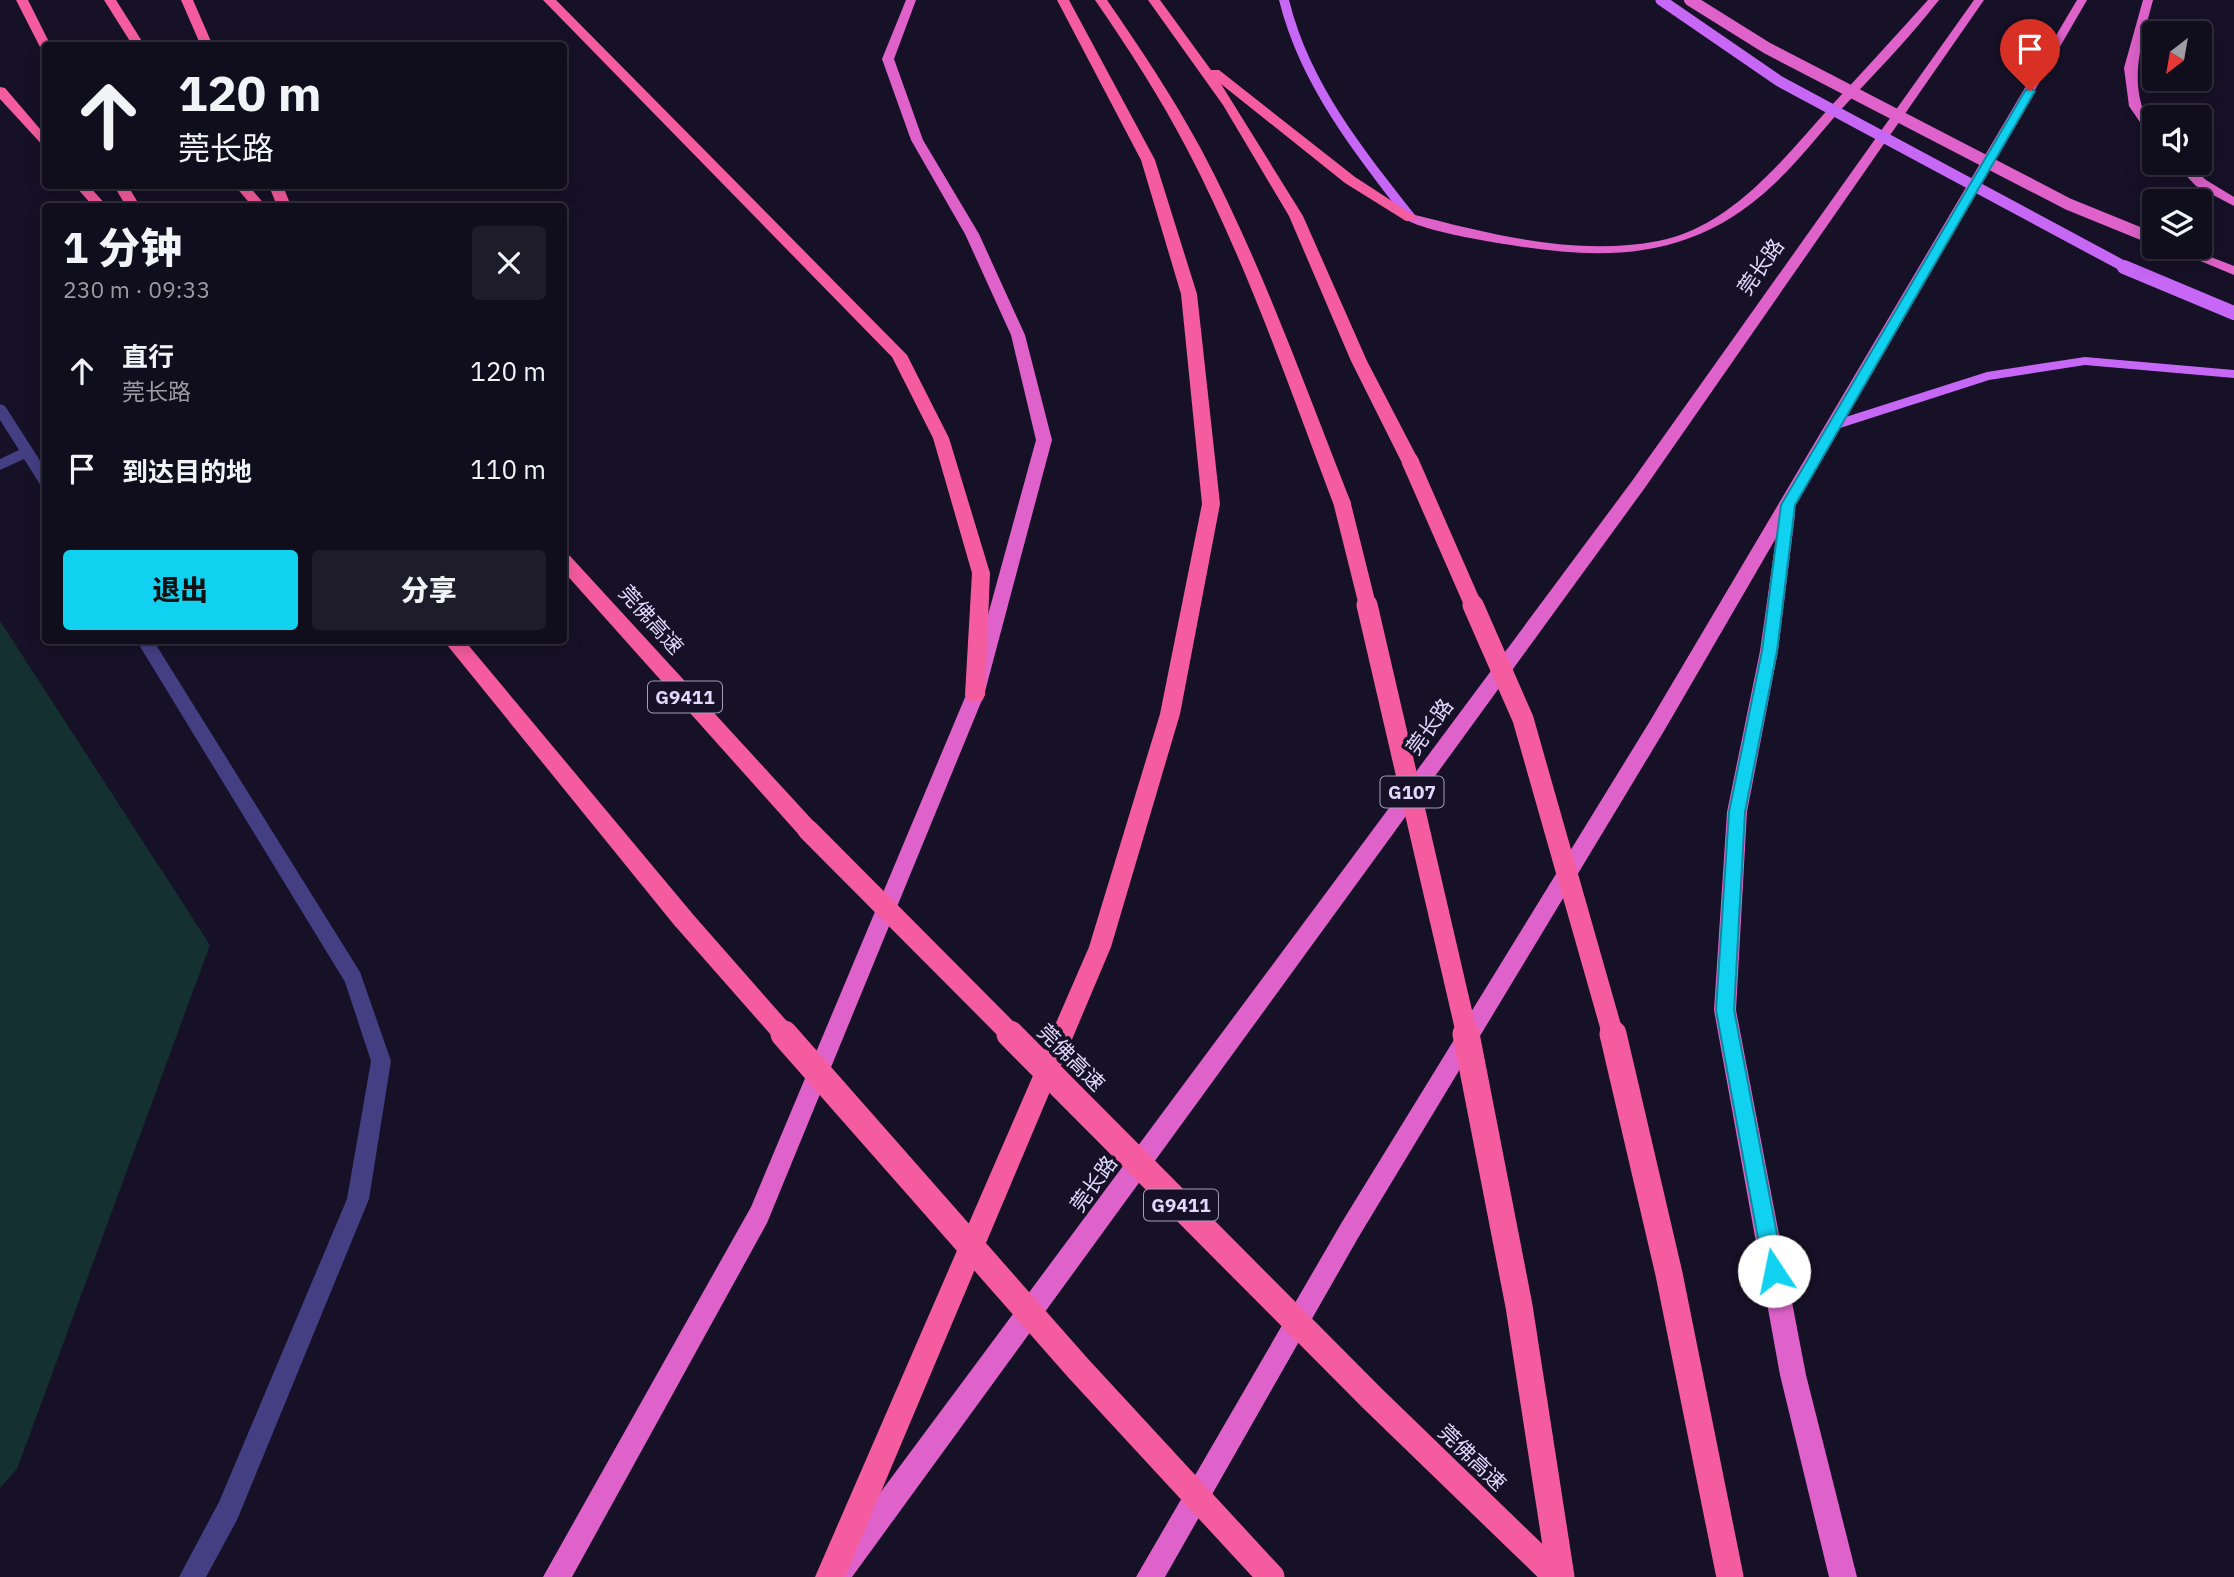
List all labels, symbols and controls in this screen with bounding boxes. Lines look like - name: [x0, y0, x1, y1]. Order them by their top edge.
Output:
- pin: [2000, 19, 2060, 91]
- north arrow: [2142, 21, 2212, 91]
- map controls: [2142, 21, 2212, 259]
- icon: arrive: [2011, 30, 2049, 68]
- text: 120 m: [178, 61, 322, 124]
- icon: ahead: [63, 70, 154, 161]
- button: sound: [2142, 105, 2212, 175]
- text: 莞长路: [178, 127, 274, 169]
- button: layers: [2142, 189, 2212, 259]
- text: 1 分钟: [63, 220, 182, 275]
- button: close: [472, 226, 546, 300]
- street label: 莞长路: [1731, 233, 1790, 300]
- text: 230 m · 09:33: [63, 274, 210, 304]
- text: 直行: [122, 339, 174, 373]
- icon: ahead: [63, 352, 101, 390]
- text: 120 m: [470, 354, 546, 388]
- text: 莞长路: [122, 376, 191, 406]
- icon: arrive: [63, 450, 101, 488]
- text: 110 m: [470, 452, 546, 486]
- text: 到达目的地: [122, 454, 252, 488]
- button: 退出: [63, 550, 298, 630]
- button: 分享: [312, 550, 546, 630]
- street label: 莞佛高速: [613, 579, 690, 660]
- road number: G9411: [648, 682, 722, 712]
- street label: 莞长路: [1399, 693, 1459, 760]
- road number: G107: [1380, 776, 1444, 807]
- street label: 莞佛高速: [1032, 1018, 1111, 1097]
- street label: 莞长路: [1063, 1150, 1123, 1217]
- road number: G9411: [1144, 1190, 1218, 1220]
- position arrow: [1737, 1234, 1811, 1308]
- street label: 莞佛高速: [1433, 1418, 1513, 1497]

